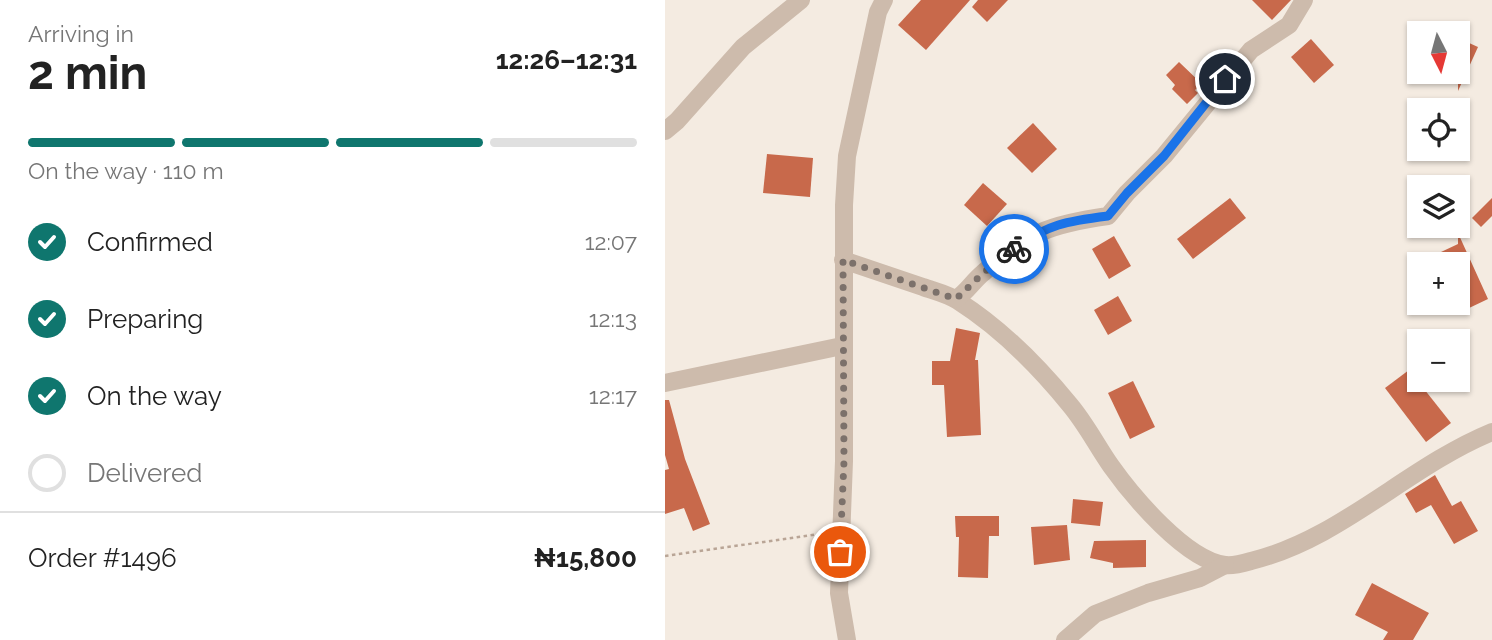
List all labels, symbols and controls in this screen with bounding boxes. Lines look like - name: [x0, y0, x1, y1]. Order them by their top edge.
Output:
- text: Arriving in: [28, 20, 134, 47]
- north arrow: [1407, 21, 1470, 84]
- map controls: [1407, 21, 1470, 392]
- text: 12:26–12:31: [496, 45, 637, 75]
- text: 2 min: [28, 46, 147, 100]
- pin: [1195, 49, 1255, 109]
- icon: home: [1206, 60, 1244, 98]
- button: locate: [1407, 98, 1470, 161]
- text: On the way · 110 m: [28, 157, 224, 184]
- button: layers: [1407, 175, 1470, 238]
- courier: [979, 214, 1049, 284]
- icon: check: [28, 223, 66, 261]
- text: Confirmed: [87, 227, 213, 257]
- text: 12:07: [585, 228, 637, 255]
- icon: bike: [995, 230, 1033, 268]
- button: +: [1407, 252, 1470, 315]
- icon: check: [28, 300, 66, 338]
- text: Preparing: [87, 304, 203, 334]
- text: 12:13: [589, 305, 637, 332]
- button: −: [1407, 329, 1470, 392]
- icon: check: [28, 377, 66, 415]
- text: On the way: [87, 381, 222, 411]
- text: 12:17: [589, 382, 637, 409]
- text: Delivered: [87, 458, 202, 488]
- pin: [810, 522, 870, 582]
- icon: bag: [821, 533, 859, 571]
- text: Order #1496: [28, 543, 177, 573]
- text: ₦15,800: [534, 543, 637, 573]

